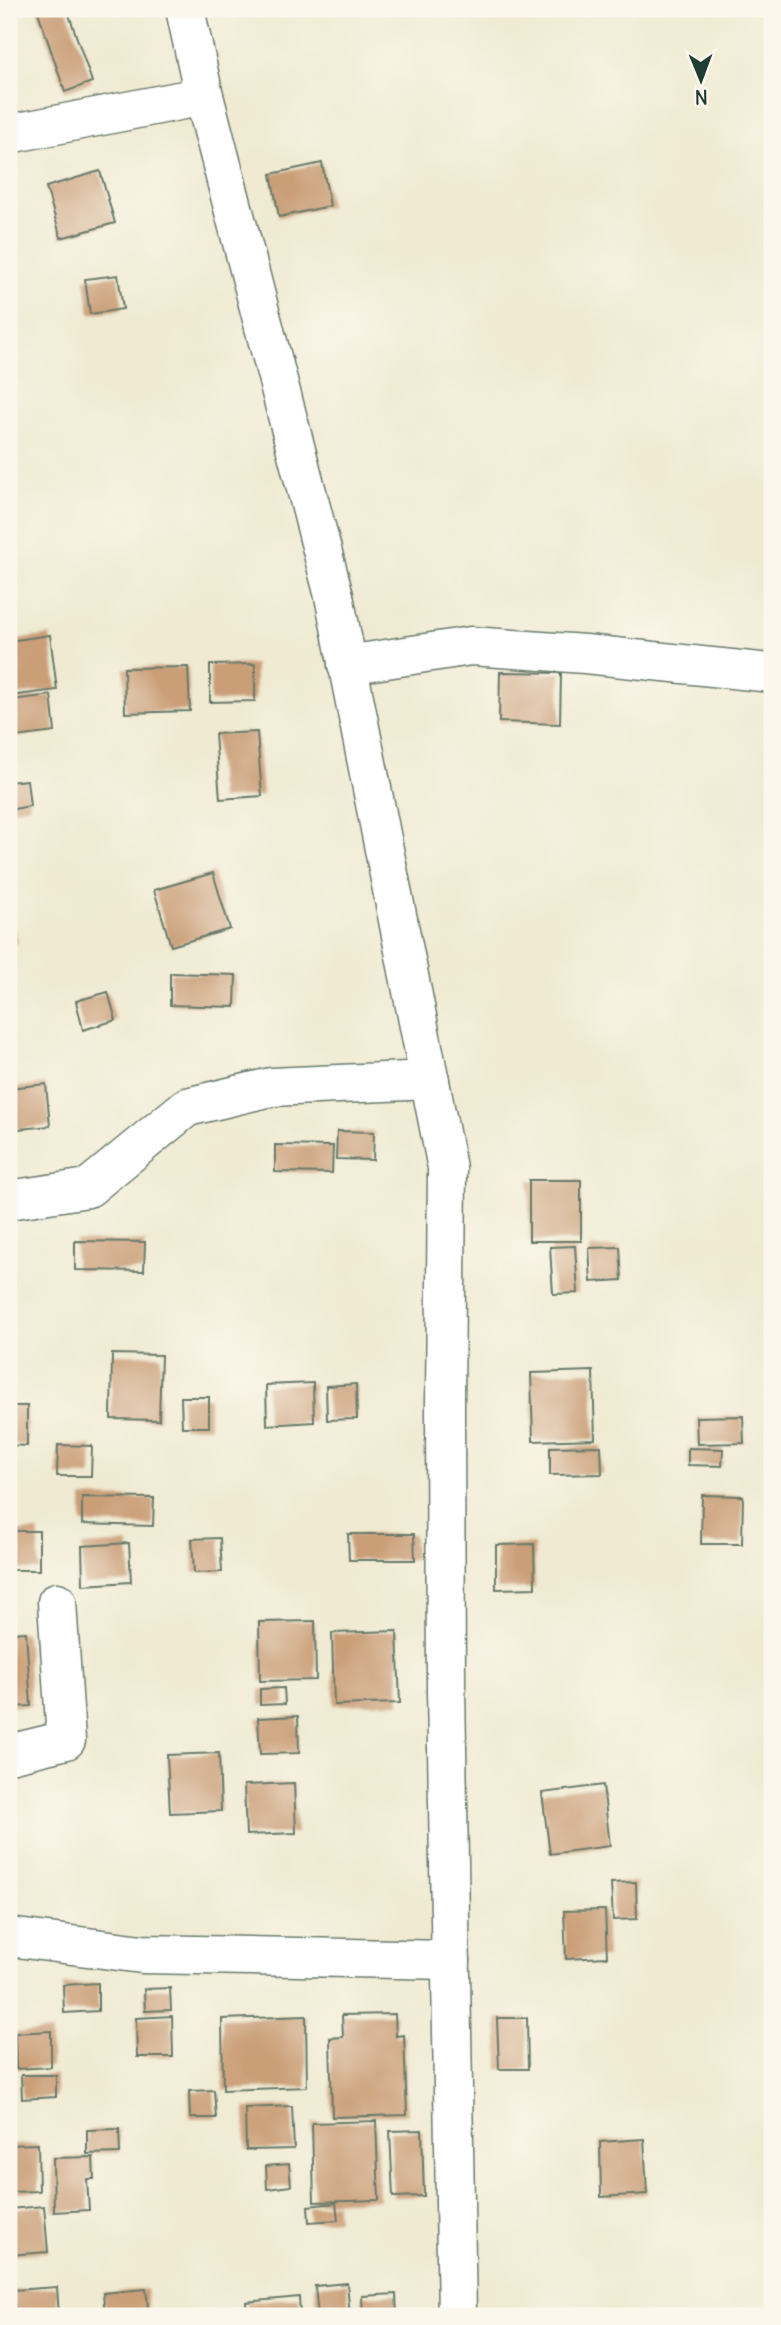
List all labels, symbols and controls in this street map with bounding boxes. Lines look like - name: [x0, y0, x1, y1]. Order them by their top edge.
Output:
- north arrow: [666, 46, 736, 116]
- text: N: [695, 85, 708, 109]

